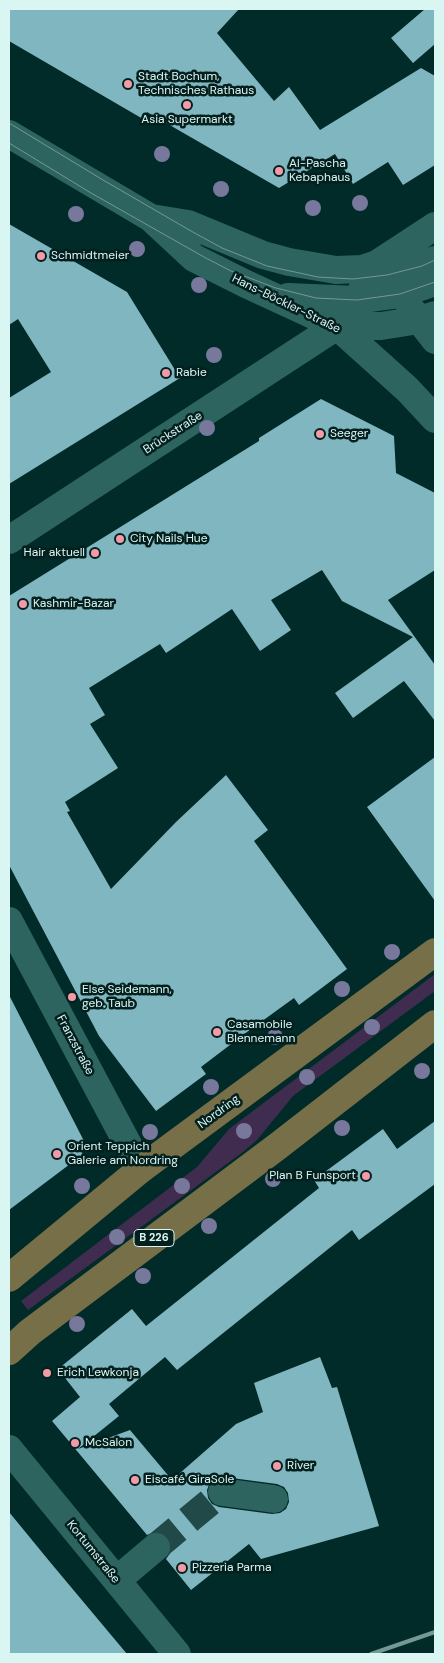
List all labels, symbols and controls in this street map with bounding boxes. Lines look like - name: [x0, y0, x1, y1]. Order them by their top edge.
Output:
- place label: Stadt Bochum, Technisches Rathaus: [138, 70, 254, 98]
- marker: Stadt Bochum, Technisches Rathaus: [122, 78, 134, 90]
- marker: Asia Supermarkt: [181, 99, 193, 111]
- place label: Asia Supermarkt: [141, 113, 233, 127]
- place label: Al-Pascha Kebaphaus: [289, 157, 350, 185]
- marker: Al-Pascha Kebaphaus: [273, 165, 285, 177]
- place label: Schmidtmeier: [51, 249, 129, 263]
- marker: Schmidtmeier: [35, 250, 47, 262]
- street label: Hans-Böckler-Straße: [229, 271, 343, 337]
- place label: Rabie: [176, 366, 207, 380]
- marker: Rabie: [160, 367, 172, 379]
- street label: Brückstraße: [141, 409, 205, 457]
- place label: Seeger: [330, 427, 368, 441]
- marker: Seeger: [314, 428, 326, 440]
- place label: City Nails Hue: [130, 532, 208, 546]
- marker: City Nails Hue: [114, 533, 126, 545]
- place label: Hair aktuell: [23, 546, 85, 560]
- marker: Hair aktuell: [89, 547, 101, 559]
- place label: Kashmir-Bazar: [33, 597, 114, 611]
- marker: Kashmir-Bazar: [17, 598, 29, 610]
- place label: Else Seidemann, geb. Taub: [82, 983, 172, 1011]
- marker: Else Seidemann, geb. Taub: [66, 991, 78, 1003]
- street label: Franzstraße: [53, 1013, 97, 1077]
- place label: Casamobile Blennemann: [227, 1018, 295, 1046]
- marker: Casamobile Blennemann: [211, 1026, 223, 1038]
- street label: Nordring: [195, 1092, 243, 1132]
- place label: Orient Teppich Galerie am Nordring: [67, 1140, 178, 1168]
- marker: Orient Teppich Galerie am Nordring: [51, 1148, 63, 1160]
- place label: Plan B Funsport: [269, 1169, 356, 1183]
- marker: Plan B Funsport: [360, 1170, 372, 1182]
- road number: B 226: [134, 1230, 174, 1246]
- place label: Erich Lewkonja: [57, 1366, 139, 1380]
- marker: Erich Lewkonja: [41, 1367, 53, 1379]
- place label: McSalon: [85, 1436, 132, 1450]
- marker: McSalon: [69, 1437, 81, 1449]
- place label: River: [287, 1459, 314, 1473]
- marker: River: [271, 1460, 283, 1472]
- place label: Eiscafé GiraSole: [145, 1473, 234, 1487]
- marker: Eiscafé GiraSole: [129, 1474, 141, 1486]
- street label: Kortumstraße: [63, 1518, 123, 1586]
- place label: Pizzeria Parma: [192, 1561, 272, 1575]
- marker: Pizzeria Parma: [176, 1562, 188, 1574]

